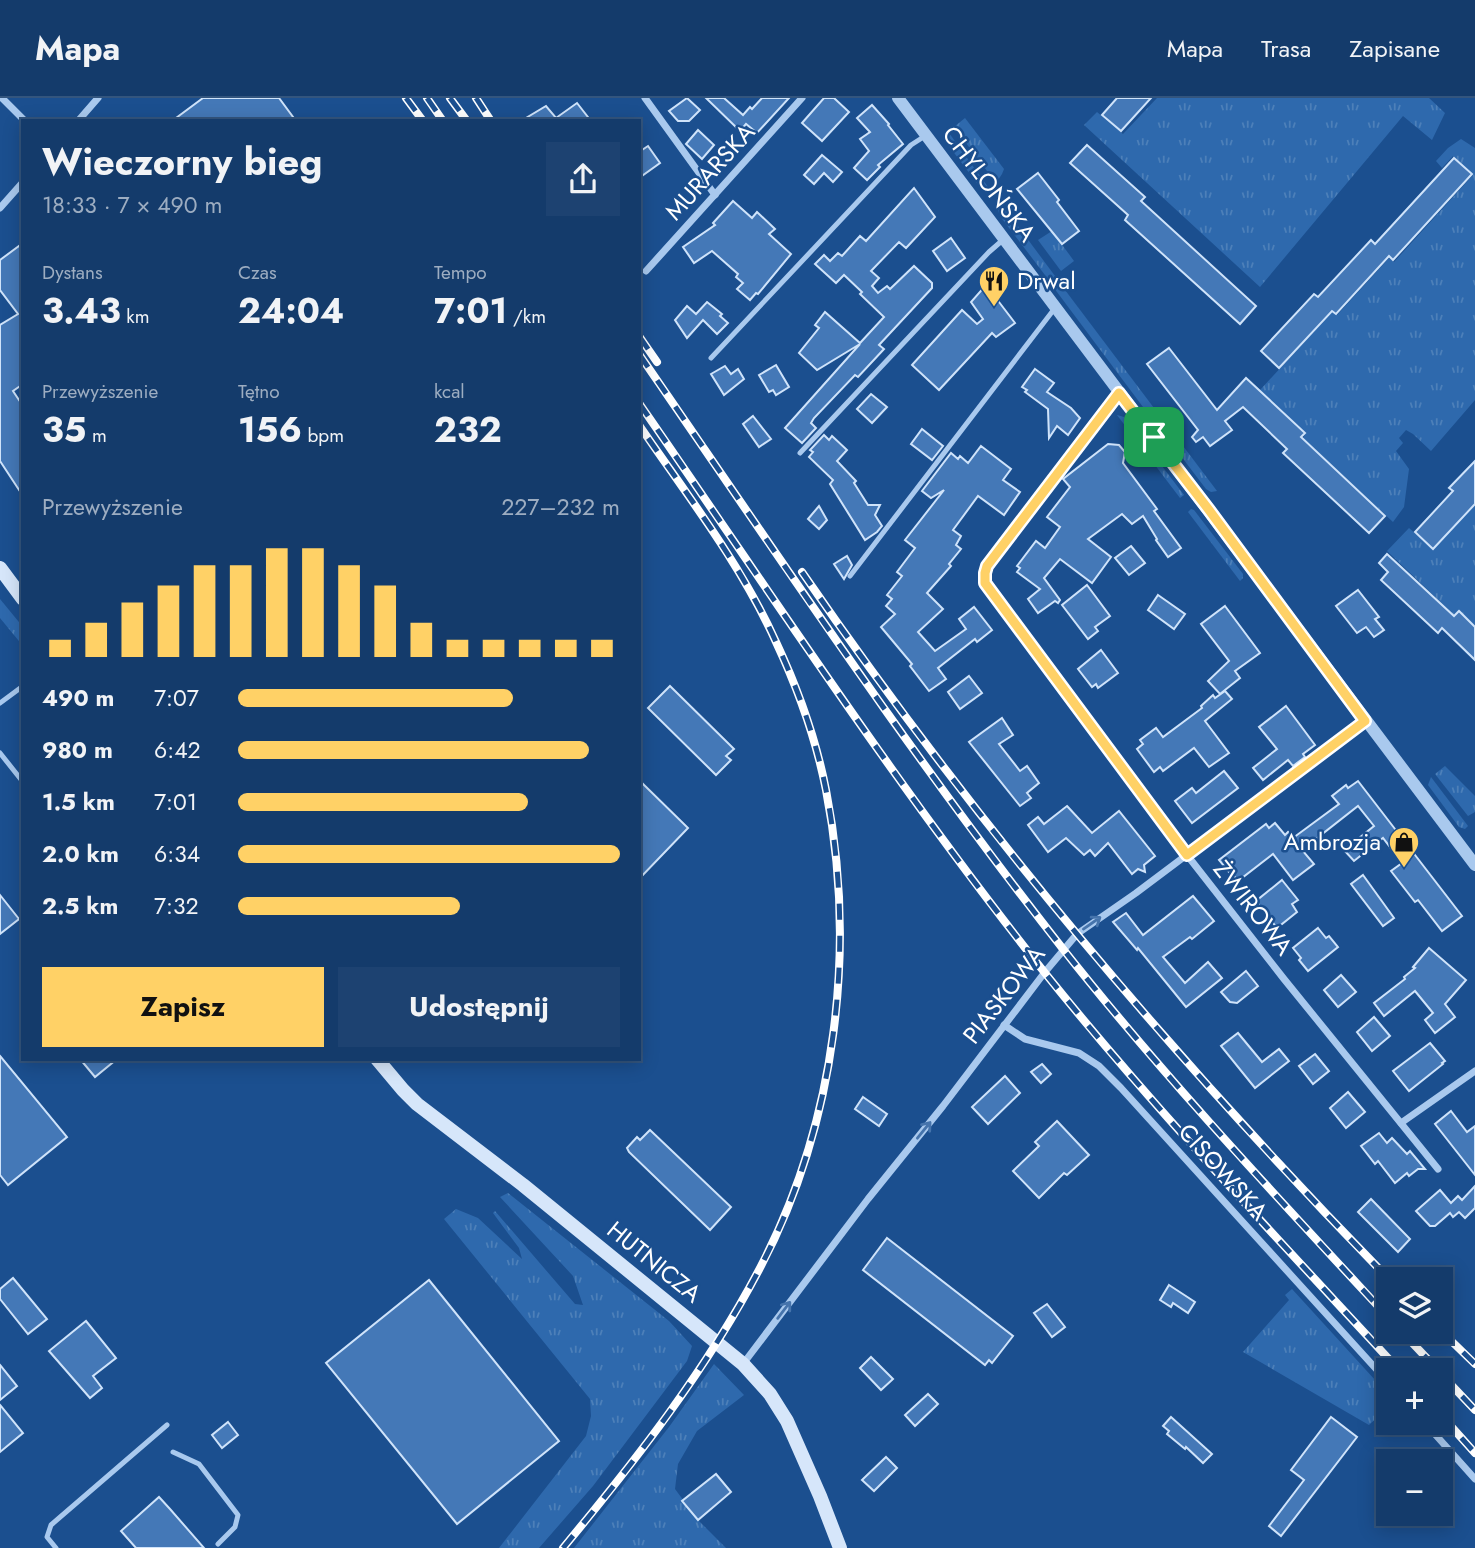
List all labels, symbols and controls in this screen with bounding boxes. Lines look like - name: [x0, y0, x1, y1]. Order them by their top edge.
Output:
- text: Mapa: [35, 25, 120, 72]
- text: Mapa: [1167, 31, 1223, 66]
- text: Trasa: [1261, 31, 1311, 66]
- text: Zapisane: [1349, 31, 1440, 66]
- street label: MURARSKA: [657, 115, 763, 228]
- street label: CHYLOŃSKA: [934, 118, 1045, 249]
- text: Wieczorny bieg: [42, 134, 323, 189]
- button: share: [546, 142, 620, 216]
- text: 18:33 · 7 × 490 m: [42, 188, 223, 222]
- text: Dystans: [42, 259, 103, 286]
- text: Czas: [238, 259, 277, 286]
- text: Tempo: [434, 259, 487, 286]
- place label: Drwal: [1017, 263, 1076, 298]
- restaurant icon: Drwal: [977, 264, 1011, 308]
- text: 3.43: [42, 286, 121, 336]
- text: 24:04: [238, 286, 344, 336]
- text: 7:01: [434, 286, 507, 336]
- text: km: [121, 303, 150, 330]
- text: /km: [507, 303, 546, 330]
- text: Przewyższenie: [42, 378, 158, 405]
- text: Tętno: [238, 378, 280, 405]
- text: kcal: [434, 378, 465, 405]
- text: 35: [42, 405, 86, 455]
- text: 156: [238, 405, 302, 455]
- text: 232: [434, 405, 502, 455]
- pin: [1124, 407, 1184, 467]
- icon: arrive: [1135, 418, 1173, 456]
- text: m: [86, 422, 107, 449]
- text: bpm: [302, 422, 344, 449]
- text: Przewyższenie: [42, 490, 183, 524]
- text: 227–232 m: [501, 490, 620, 524]
- text: 490 m: [42, 681, 114, 715]
- text: 7:07: [154, 681, 199, 715]
- text: 980 m: [42, 733, 113, 767]
- text: 6:42: [154, 733, 201, 767]
- text: 1.5 km: [42, 785, 115, 819]
- text: 7:01: [154, 785, 197, 819]
- place label: Ambrozja: [1284, 824, 1381, 859]
- shop icon: Ambrozja: [1387, 825, 1421, 869]
- text: 2.0 km: [42, 837, 119, 871]
- text: 6:34: [154, 837, 200, 871]
- street label: ŻWIROWA: [1205, 853, 1302, 963]
- text: 2.5 km: [42, 889, 118, 923]
- text: 7:32: [154, 889, 199, 923]
- one-way arrow: [1082, 916, 1101, 930]
- street label: PIASKOWA: [954, 938, 1053, 1051]
- button: Zapisz: [42, 967, 324, 1047]
- button: Udostępnij: [338, 967, 620, 1047]
- street label: CISOWSKA: [1170, 1115, 1277, 1228]
- one-way arrow: [916, 1121, 931, 1139]
- street label: HUTNICZA: [599, 1213, 709, 1311]
- map controls: [1376, 1267, 1453, 1526]
- button: layers: [1376, 1267, 1453, 1344]
- one-way arrow: [777, 1301, 792, 1320]
- button: +: [1376, 1358, 1453, 1435]
- button: −: [1376, 1449, 1453, 1526]

